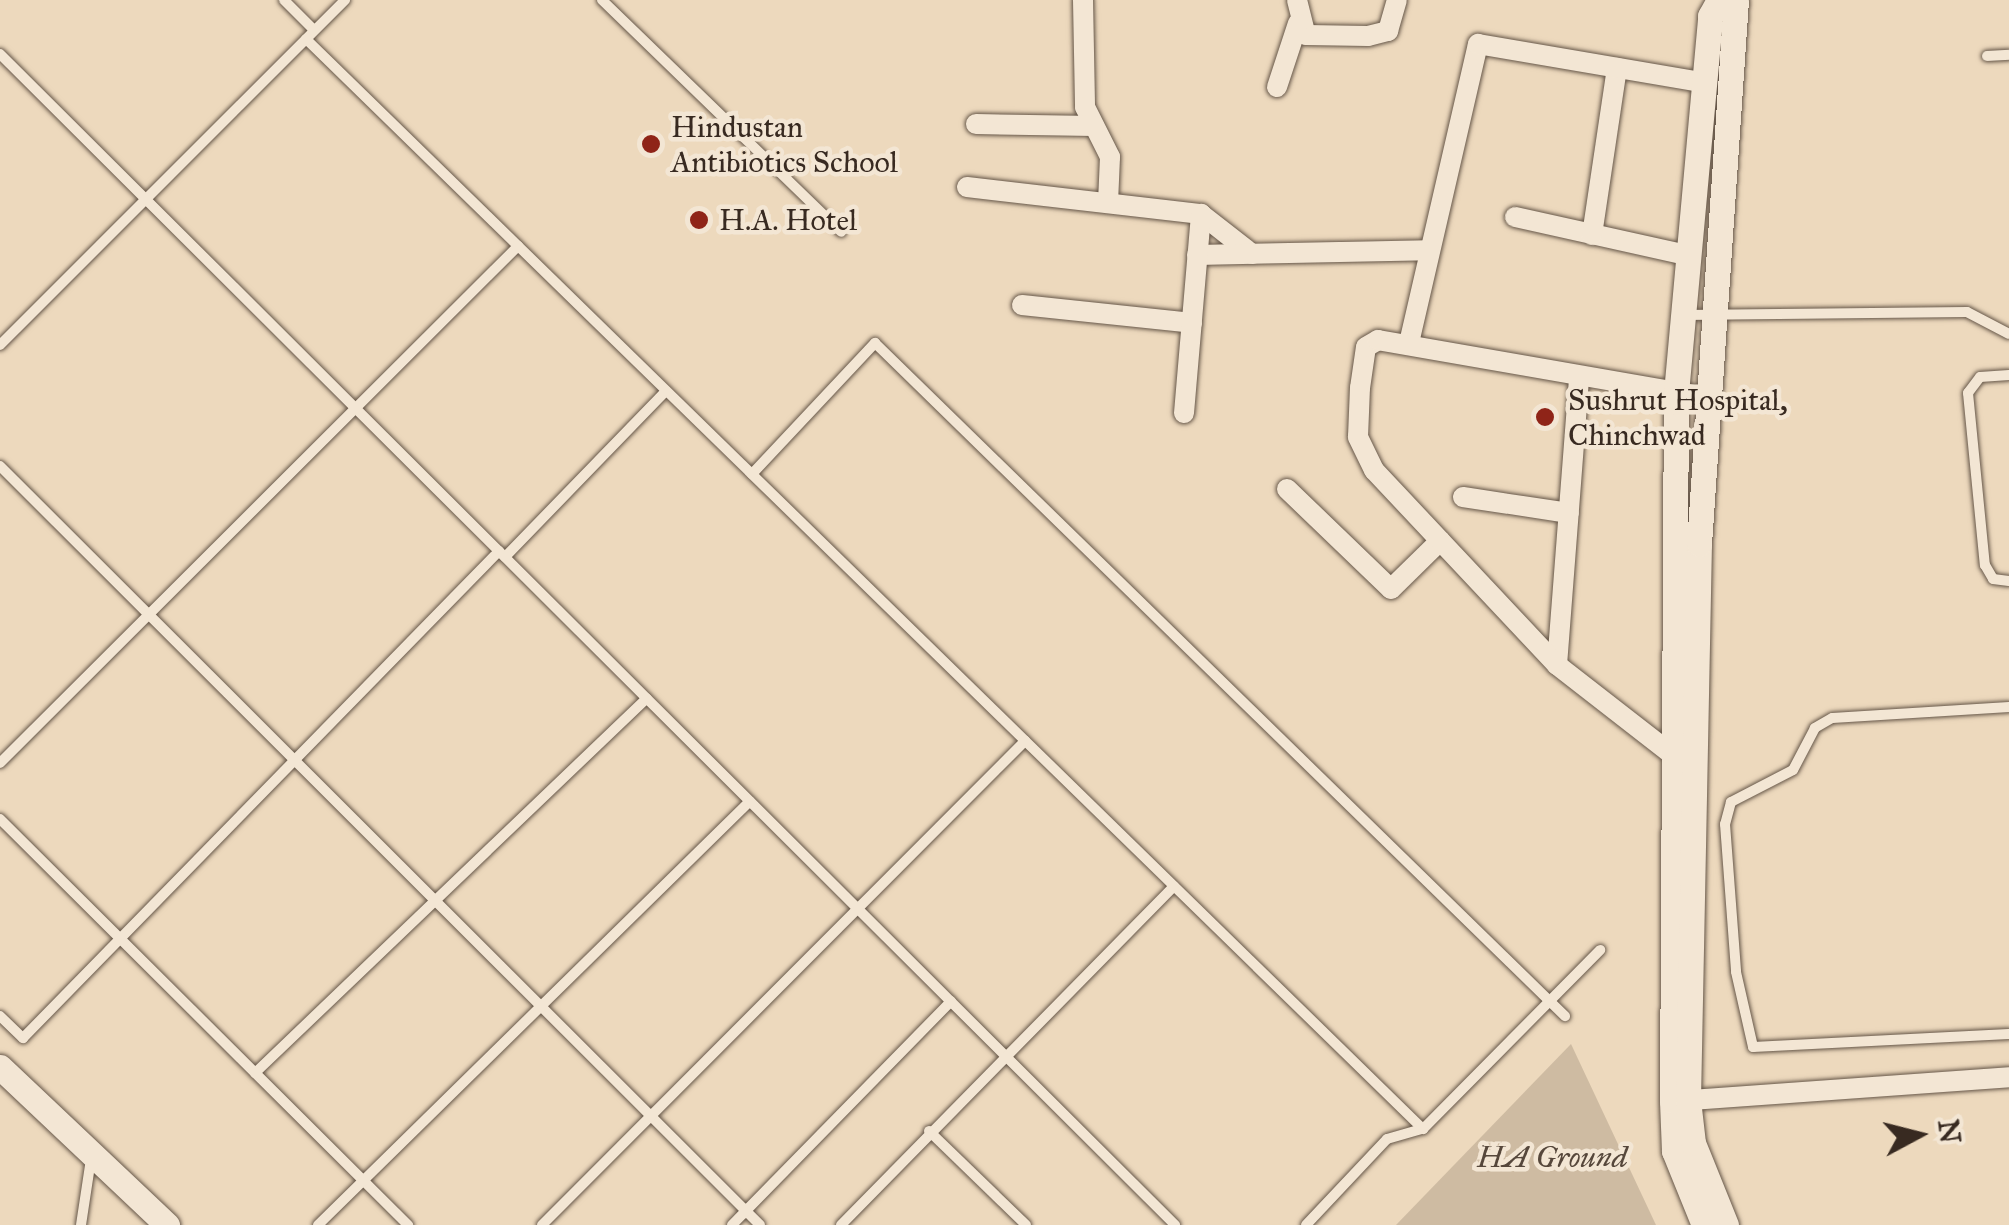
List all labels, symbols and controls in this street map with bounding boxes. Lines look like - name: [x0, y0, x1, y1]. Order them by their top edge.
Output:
- place label: Hindustan Antibiotics School: [671, 109, 898, 180]
- marker: Hindustan Antibiotics School: [640, 133, 662, 155]
- place label: H.A. Hotel: [719, 202, 857, 238]
- marker: H.A. Hotel: [688, 209, 710, 231]
- place label: Sushrut Hospital, Chinchwad: [1568, 382, 1788, 452]
- marker: Sushrut Hospital, Chinchwad: [1532, 404, 1558, 430]
- north arrow: [1869, 1085, 1969, 1185]
- text: N: [1930, 1117, 1968, 1145]
- park label: HA Ground: [1477, 1139, 1627, 1175]

